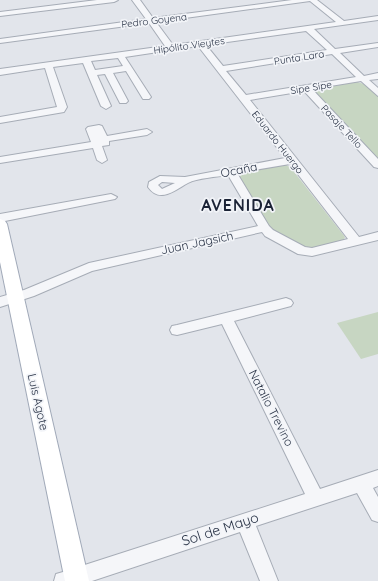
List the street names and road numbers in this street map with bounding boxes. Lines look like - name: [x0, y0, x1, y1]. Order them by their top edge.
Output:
- street label: Pedro Goyena: [120, 10, 188, 31]
- street label: Hipólito Vieytes: [153, 34, 226, 57]
- street label: Punta Lara: [273, 47, 325, 68]
- street label: Sipe Sipe: [289, 78, 333, 97]
- street label: Pasaje Tello: [318, 102, 365, 151]
- street label: Eduardo Huergo: [249, 108, 306, 176]
- street label: Ocaña: [219, 159, 258, 180]
- street label: Juan Jagsich: [159, 227, 235, 258]
- street label: Natalio Trevino: [246, 367, 297, 449]
- street label: Luis Agote: [25, 372, 52, 432]
- street label: Sol de Mayo: [179, 508, 261, 550]

